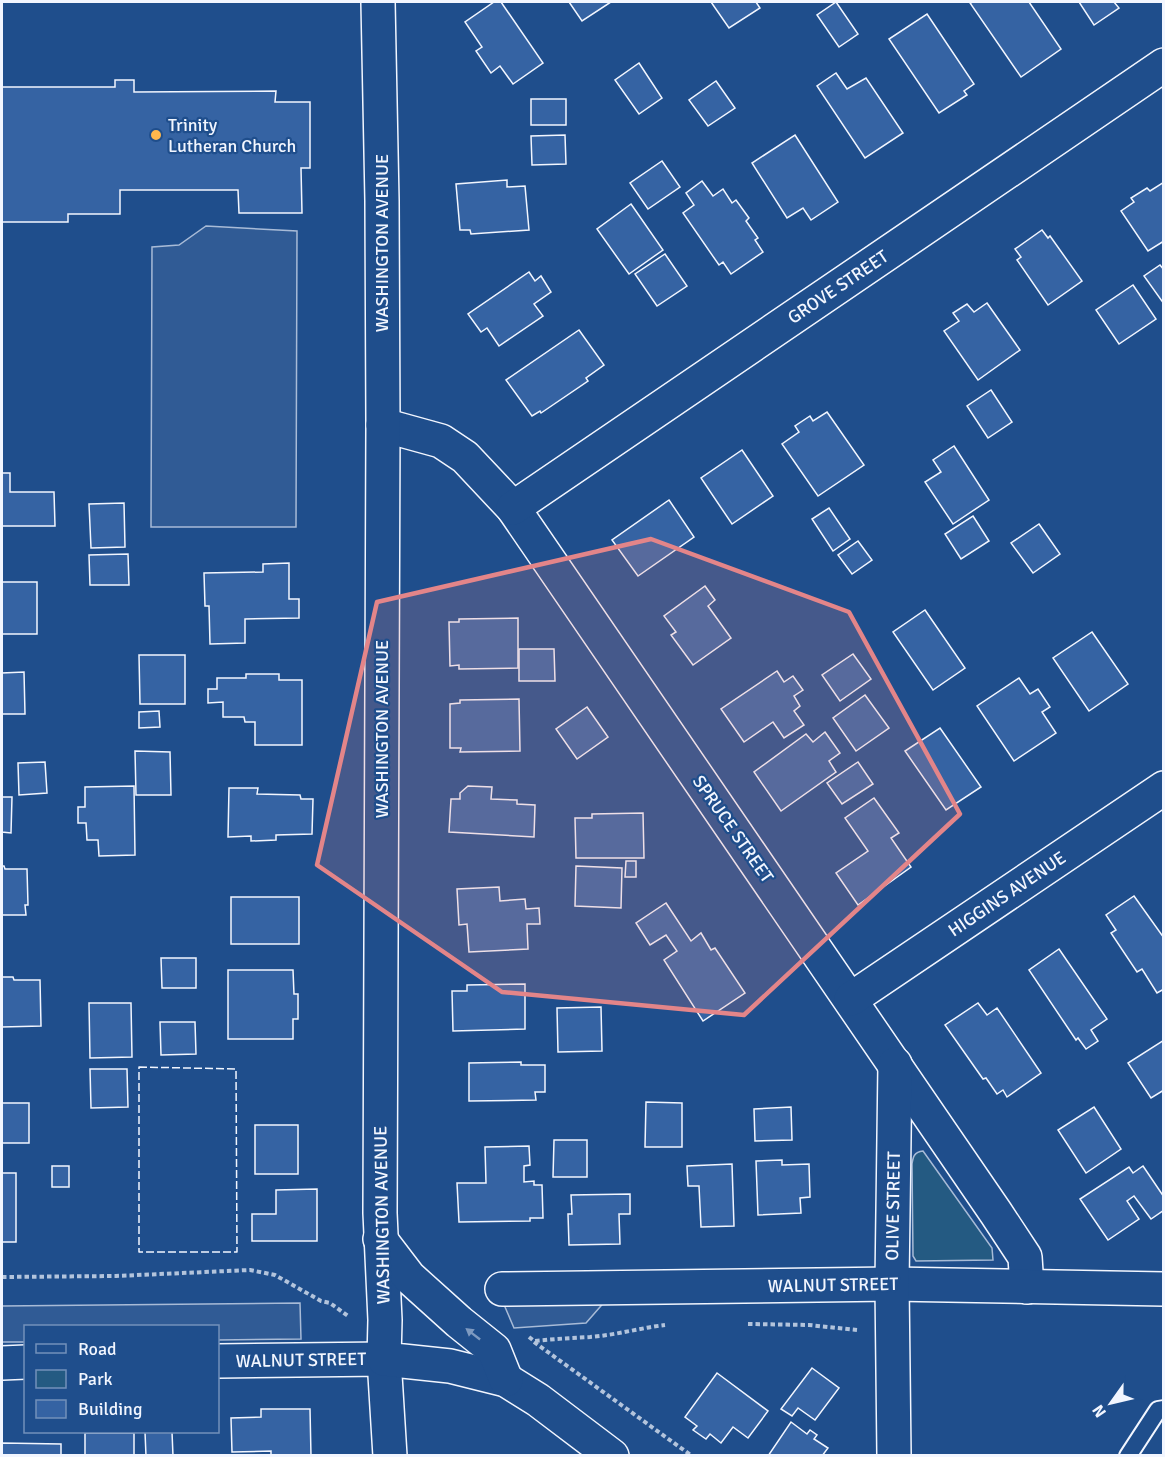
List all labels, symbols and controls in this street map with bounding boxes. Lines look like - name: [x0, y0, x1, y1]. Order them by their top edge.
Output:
- place label: Trinity Lutheran Church: [168, 114, 296, 157]
- marker: Trinity Lutheran Church: [149, 128, 163, 142]
- street label: WASHINGTON AVENUE: [371, 154, 393, 332]
- street label: GROVE STREET: [783, 245, 893, 329]
- street label: WASHINGTON AVENUE: [371, 640, 393, 818]
- street label: SPRUCE STREET: [688, 771, 778, 887]
- street label: HIGGINS AVENUE: [944, 847, 1070, 941]
- street label: WASHINGTON AVENUE: [369, 1126, 395, 1304]
- street label: OLIVE STREET: [881, 1151, 905, 1261]
- street label: WALNUT STREET: [768, 1273, 899, 1297]
- legend: [24, 1325, 219, 1433]
- one-way arrow: [466, 1328, 481, 1340]
- text: Road: [78, 1338, 117, 1360]
- street label: WALNUT STREET: [236, 1348, 367, 1372]
- text: Park: [78, 1368, 113, 1390]
- north arrow: [1081, 1373, 1141, 1433]
- text: Building: [78, 1398, 142, 1420]
- text: N: [1088, 1401, 1111, 1421]

